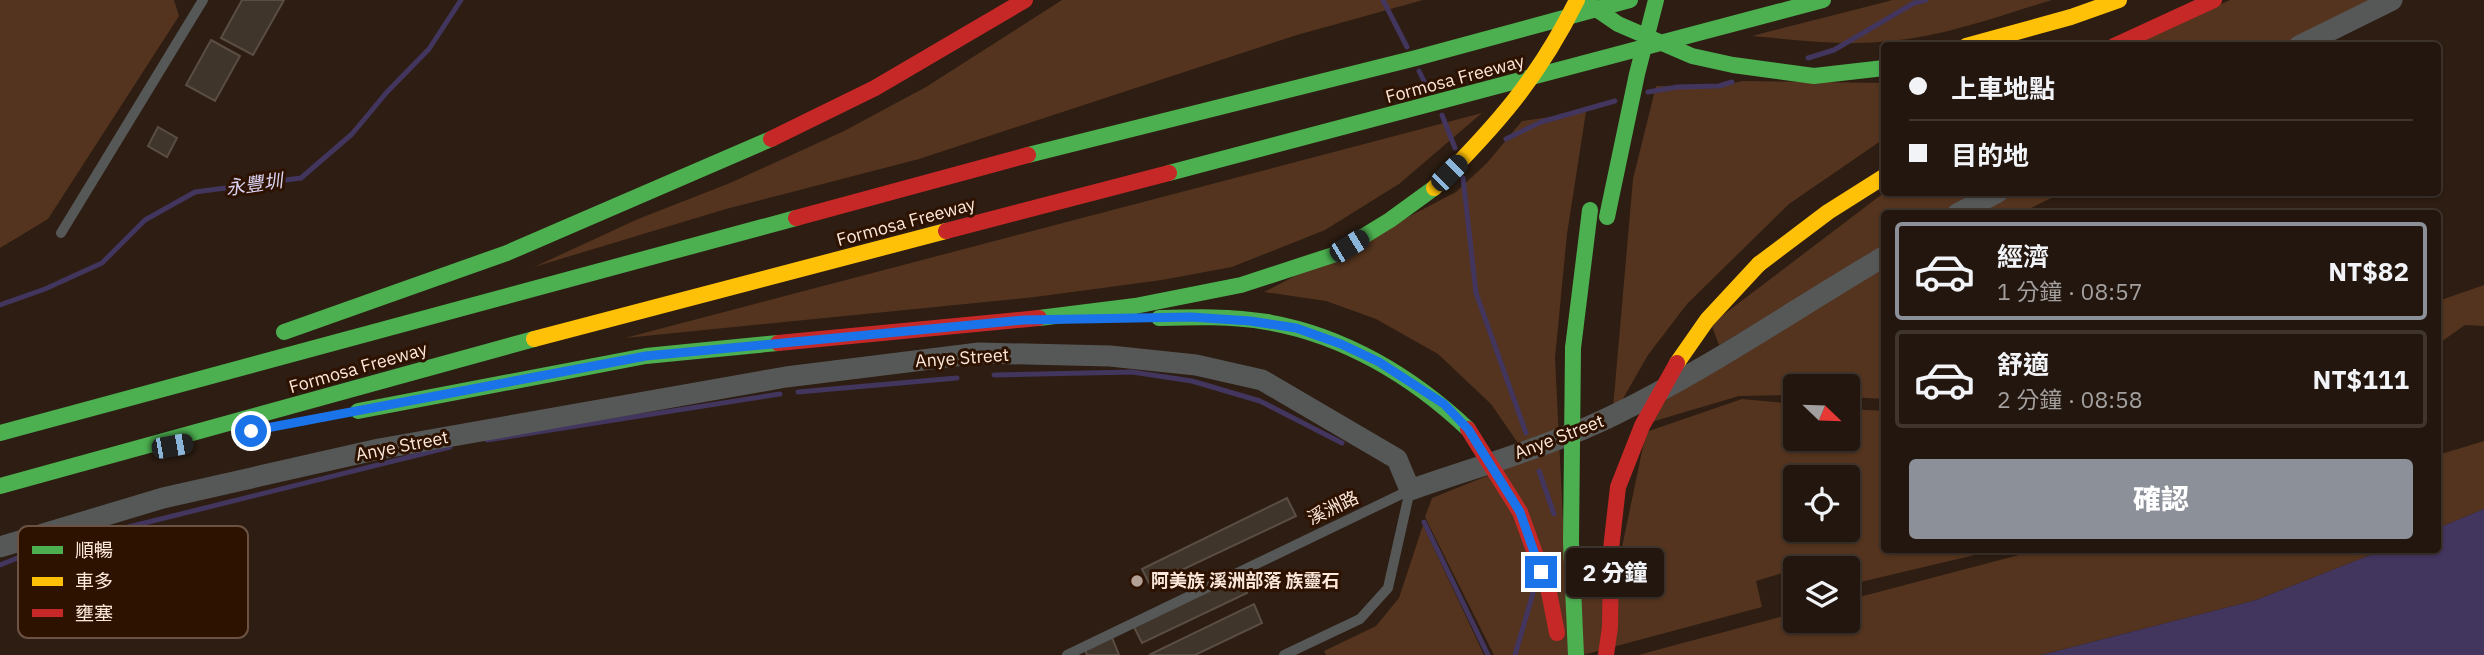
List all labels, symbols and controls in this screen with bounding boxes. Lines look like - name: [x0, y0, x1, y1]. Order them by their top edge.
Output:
- street label: Formosa Freeway: [1383, 49, 1527, 108]
- text: 上車地點: [1951, 71, 2055, 105]
- text: 目的地: [1951, 138, 2029, 172]
- car: [1427, 151, 1472, 195]
- water label: 永豐圳: [224, 168, 287, 200]
- street label: Formosa Freeway: [834, 192, 978, 251]
- car: [1326, 226, 1373, 266]
- text: 經濟: [1997, 239, 2049, 273]
- icon: car: [1913, 240, 1976, 303]
- text: NT$82: [2328, 254, 2409, 288]
- text: 1 分鐘 · 08:57: [1997, 276, 2143, 306]
- street label: Formosa Freeway: [286, 337, 430, 398]
- street label: Anye Street: [914, 343, 1010, 372]
- text: 舒適: [1997, 347, 2049, 381]
- icon: car: [1913, 348, 1976, 411]
- text: NT$111: [2313, 362, 2409, 396]
- north arrow: [1783, 374, 1860, 452]
- map controls: [1783, 374, 1860, 633]
- text: 2 分鐘 · 08:58: [1997, 384, 2143, 414]
- street label: Anye Street: [1511, 409, 1607, 464]
- route start: [235, 415, 267, 447]
- street label: Anye Street: [354, 425, 450, 466]
- car: [150, 432, 195, 460]
- button: 確認: [1909, 459, 2413, 539]
- button: locate: [1783, 465, 1860, 542]
- street label: 溪洲路: [1303, 485, 1362, 530]
- legend: [18, 526, 248, 638]
- text: 順暢: [75, 538, 113, 562]
- callout: 2 分鐘: [1566, 548, 1664, 596]
- route end: [1525, 556, 1557, 588]
- button: layers: [1783, 556, 1860, 633]
- text: 2 分鐘: [1582, 557, 1648, 587]
- text: 車多: [75, 569, 113, 593]
- place label: 阿美族 溪洲部落 族靈石: [1151, 569, 1340, 592]
- marker: 阿美族 溪洲部落 族靈石: [1129, 573, 1145, 589]
- text: 壅塞: [75, 601, 113, 625]

